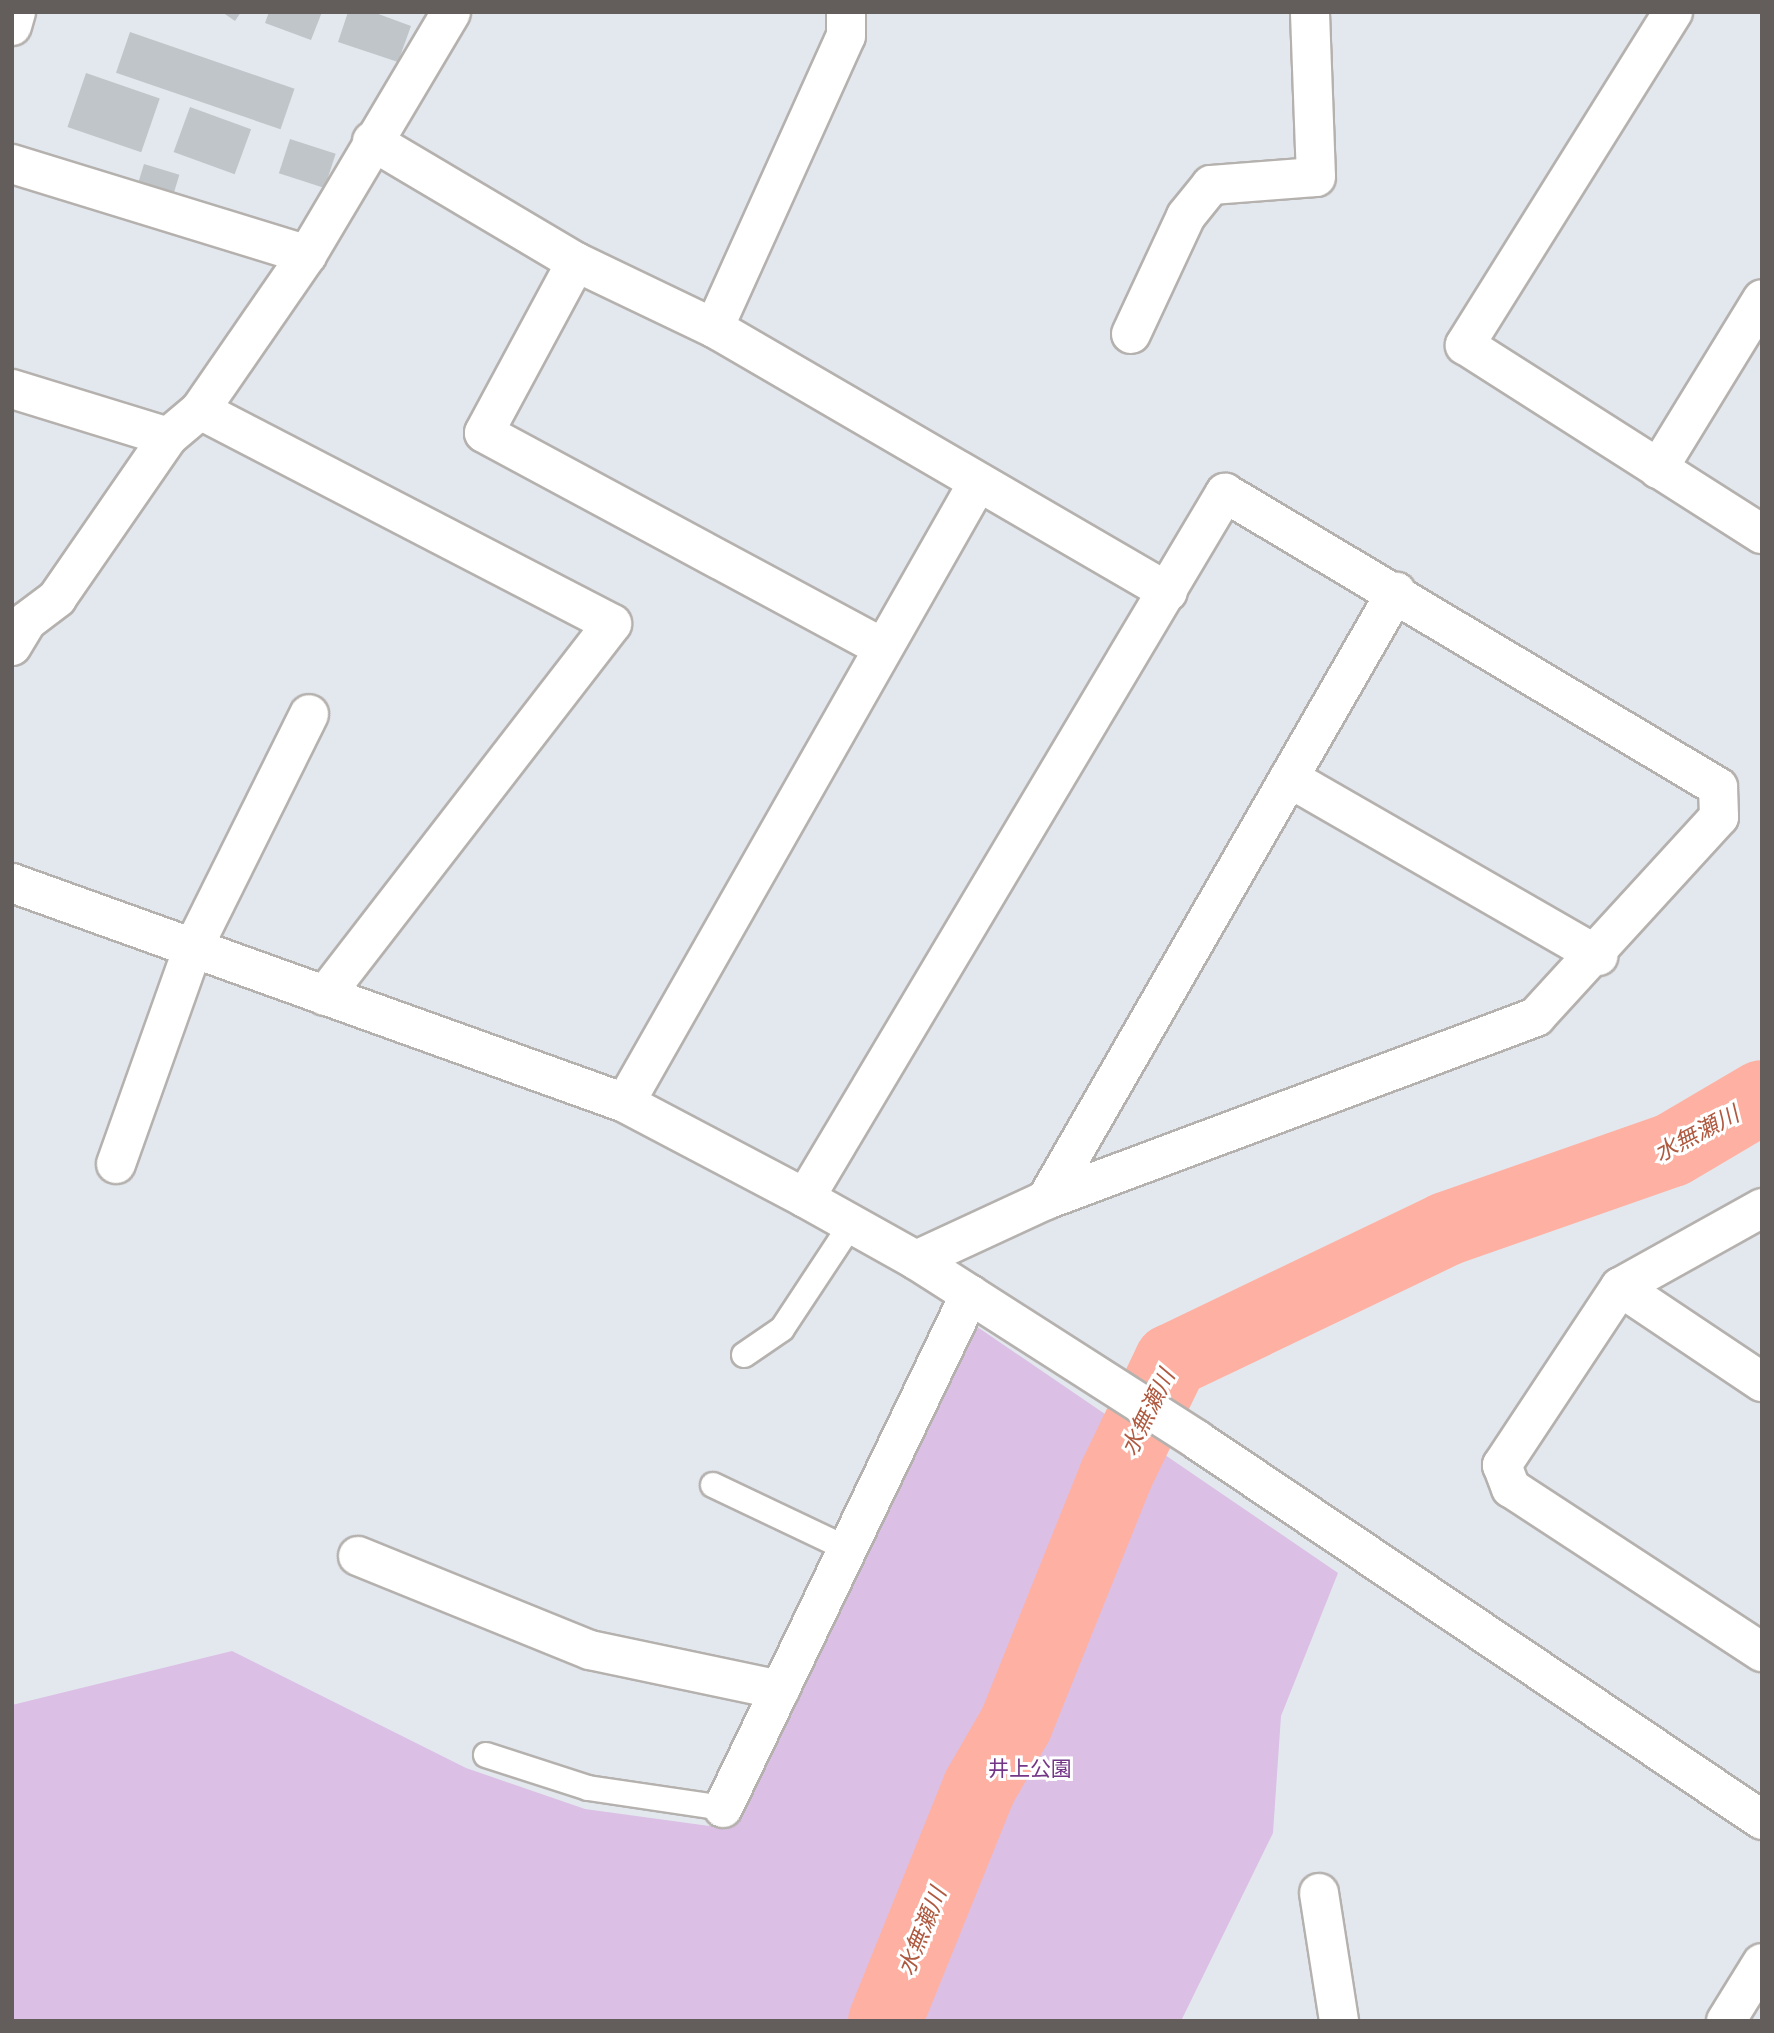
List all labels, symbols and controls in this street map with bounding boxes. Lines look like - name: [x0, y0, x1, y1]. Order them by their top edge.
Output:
- water label: 水無瀬川: [1649, 1099, 1743, 1167]
- water label: 水無瀬川: [1114, 1365, 1180, 1459]
- park label: 井上公園: [988, 1755, 1072, 1781]
- water label: 水無瀬川: [891, 1883, 951, 1979]

